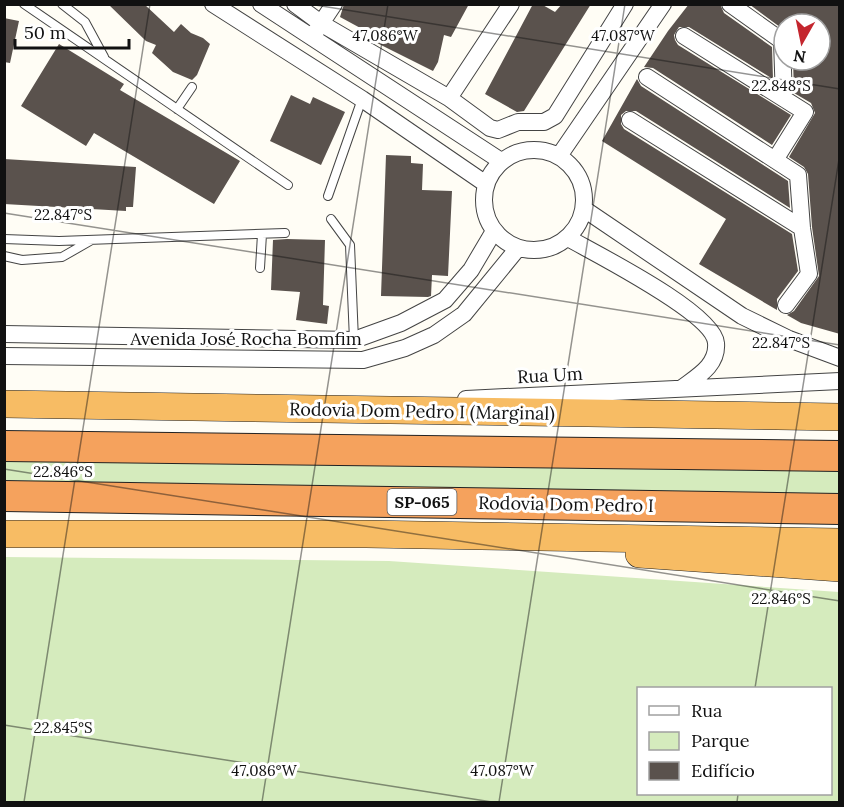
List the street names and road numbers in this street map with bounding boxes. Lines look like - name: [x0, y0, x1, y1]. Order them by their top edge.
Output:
- street label: Avenida José Rocha Bomfim: [129, 327, 362, 350]
- street label: Rua Um: [517, 362, 583, 388]
- street label: Rodovia Dom Pedro I (Marginal): [289, 397, 555, 425]
- road number: SP-065: [388, 489, 456, 515]
- street label: Rodovia Dom Pedro I: [478, 491, 654, 517]

